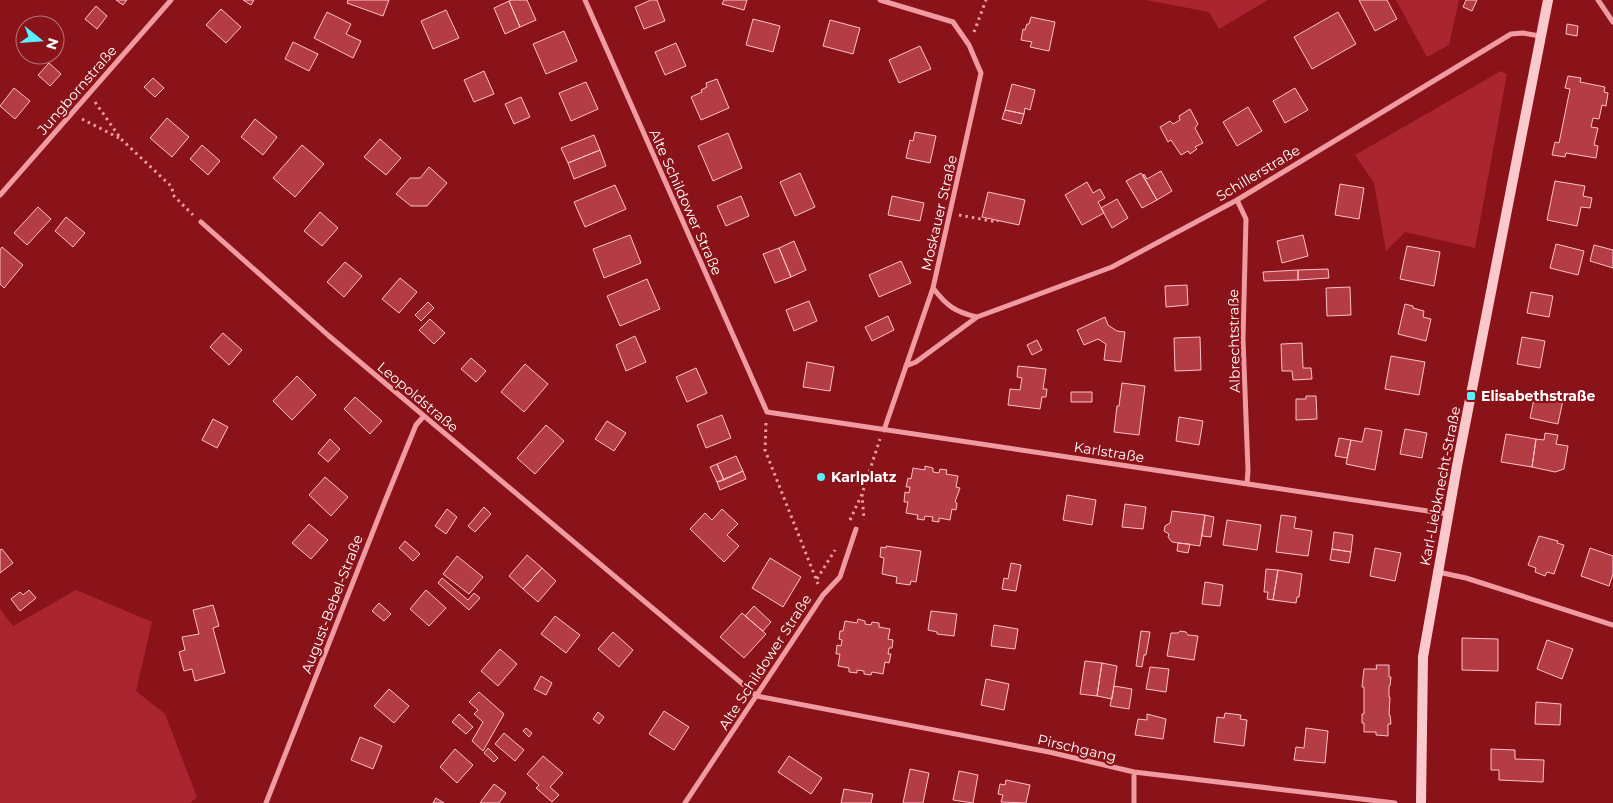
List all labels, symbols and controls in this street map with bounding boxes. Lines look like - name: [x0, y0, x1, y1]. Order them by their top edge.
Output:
- north arrow: [15, 15, 65, 65]
- text: N: [42, 36, 63, 52]
- street label: Jungbornstraße: [33, 42, 121, 139]
- street label: Alte Schildower Straße: [646, 126, 726, 278]
- street label: Schillerstraße: [1213, 141, 1303, 205]
- street label: Moskauer Straße: [917, 153, 961, 273]
- street label: Albrechtstraße: [1224, 289, 1244, 393]
- street label: Leopoldstraße: [374, 358, 462, 436]
- place label: Elisabethstraße: [1481, 387, 1596, 405]
- marker: Elisabethstraße: [1465, 390, 1477, 402]
- street label: Karl-Liebknecht-Straße: [1416, 405, 1464, 567]
- street label: Karlstraße: [1073, 438, 1145, 466]
- place label: Karlplatz: [831, 468, 897, 486]
- marker: Karlplatz: [815, 471, 827, 483]
- street label: August-Bebel-Straße: [297, 532, 367, 676]
- street label: Alte Schildower Straße: [714, 591, 816, 733]
- street label: Pirschgang: [1036, 730, 1118, 766]

